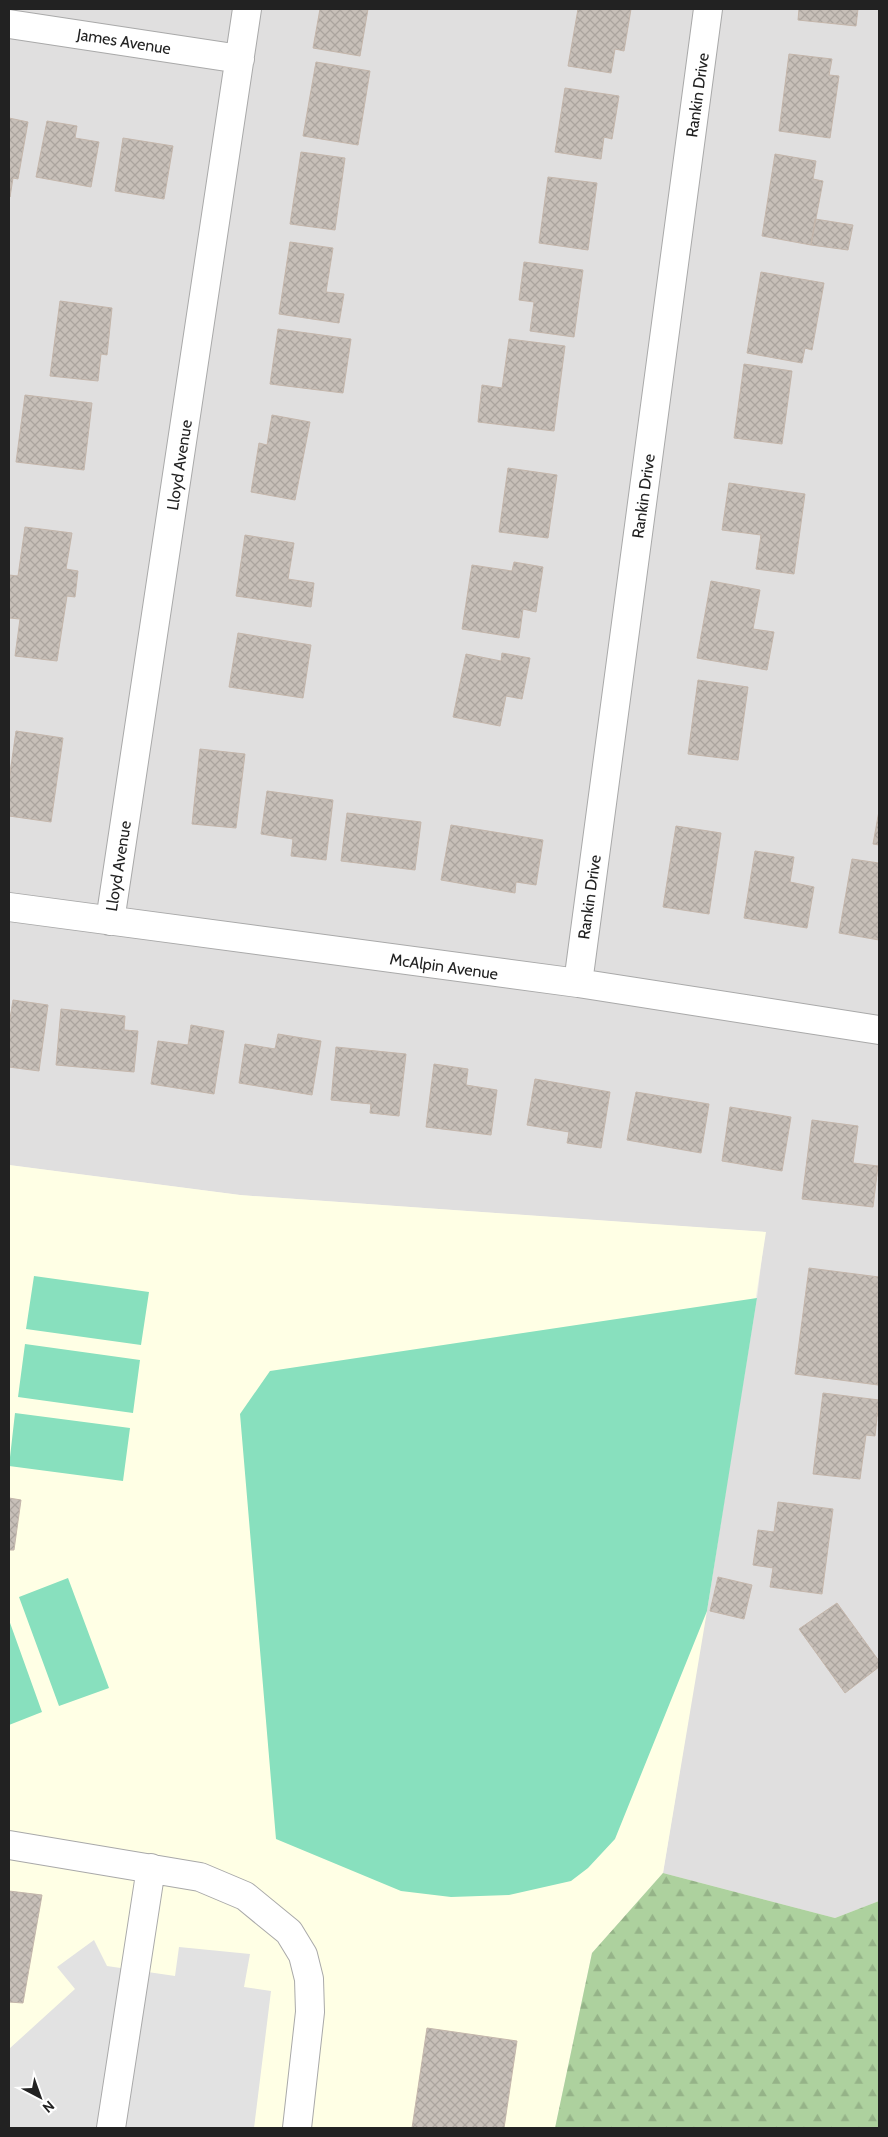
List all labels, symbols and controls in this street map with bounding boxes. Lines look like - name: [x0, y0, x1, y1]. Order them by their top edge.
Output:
- street label: James Avenue: [75, 25, 172, 58]
- street label: Rankin Drive: [682, 52, 713, 139]
- street label: Lloyd Avenue: [163, 418, 196, 512]
- street label: Rankin Drive: [628, 453, 659, 540]
- street label: Lloyd Avenue: [102, 819, 135, 913]
- street label: Rankin Drive: [574, 854, 605, 941]
- street label: McAlpin Avenue: [389, 949, 499, 983]
- north arrow: [15, 2072, 65, 2122]
- text: N: [39, 2097, 58, 2117]

